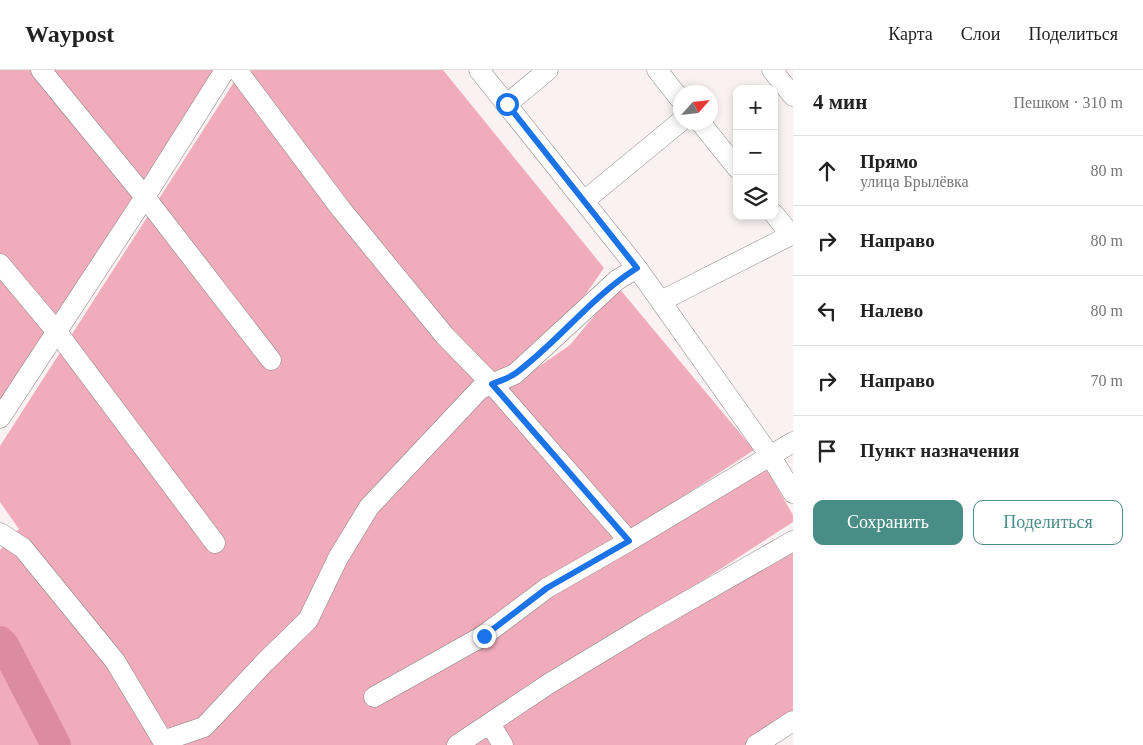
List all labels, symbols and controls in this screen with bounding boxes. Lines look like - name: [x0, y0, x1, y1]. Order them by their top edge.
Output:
- text: Waypost: [25, 21, 114, 47]
- text: Карта: [888, 24, 933, 44]
- text: Слои: [961, 24, 1000, 44]
- text: Поделиться: [1028, 24, 1118, 44]
- north arrow: [673, 85, 718, 130]
- map controls: [733, 85, 778, 220]
- button: +: [733, 85, 778, 130]
- text: 4 мин: [813, 90, 867, 114]
- route start: [496, 93, 519, 116]
- text: Пешком · 310 m: [1013, 94, 1123, 111]
- button: −: [733, 130, 778, 175]
- text: Прямо: [860, 151, 918, 172]
- icon: ahead: [813, 157, 841, 185]
- text: 80 m: [1091, 162, 1123, 179]
- text: улица Брылёвка: [860, 173, 969, 190]
- button: layers: [733, 175, 778, 220]
- icon: right: [813, 227, 841, 255]
- text: Направо: [860, 230, 935, 251]
- text: 80 m: [1091, 232, 1123, 249]
- icon: left: [813, 297, 841, 325]
- text: Налево: [860, 300, 923, 321]
- text: 80 m: [1091, 302, 1123, 319]
- icon: right: [813, 367, 841, 395]
- text: Направо: [860, 370, 935, 391]
- text: 70 m: [1091, 372, 1123, 389]
- icon: arrive: [813, 437, 841, 465]
- text: Пункт назначения: [860, 440, 1019, 461]
- button: Сохранить: [813, 500, 963, 545]
- button: Поделиться: [973, 500, 1123, 545]
- route end: [473, 625, 496, 648]

